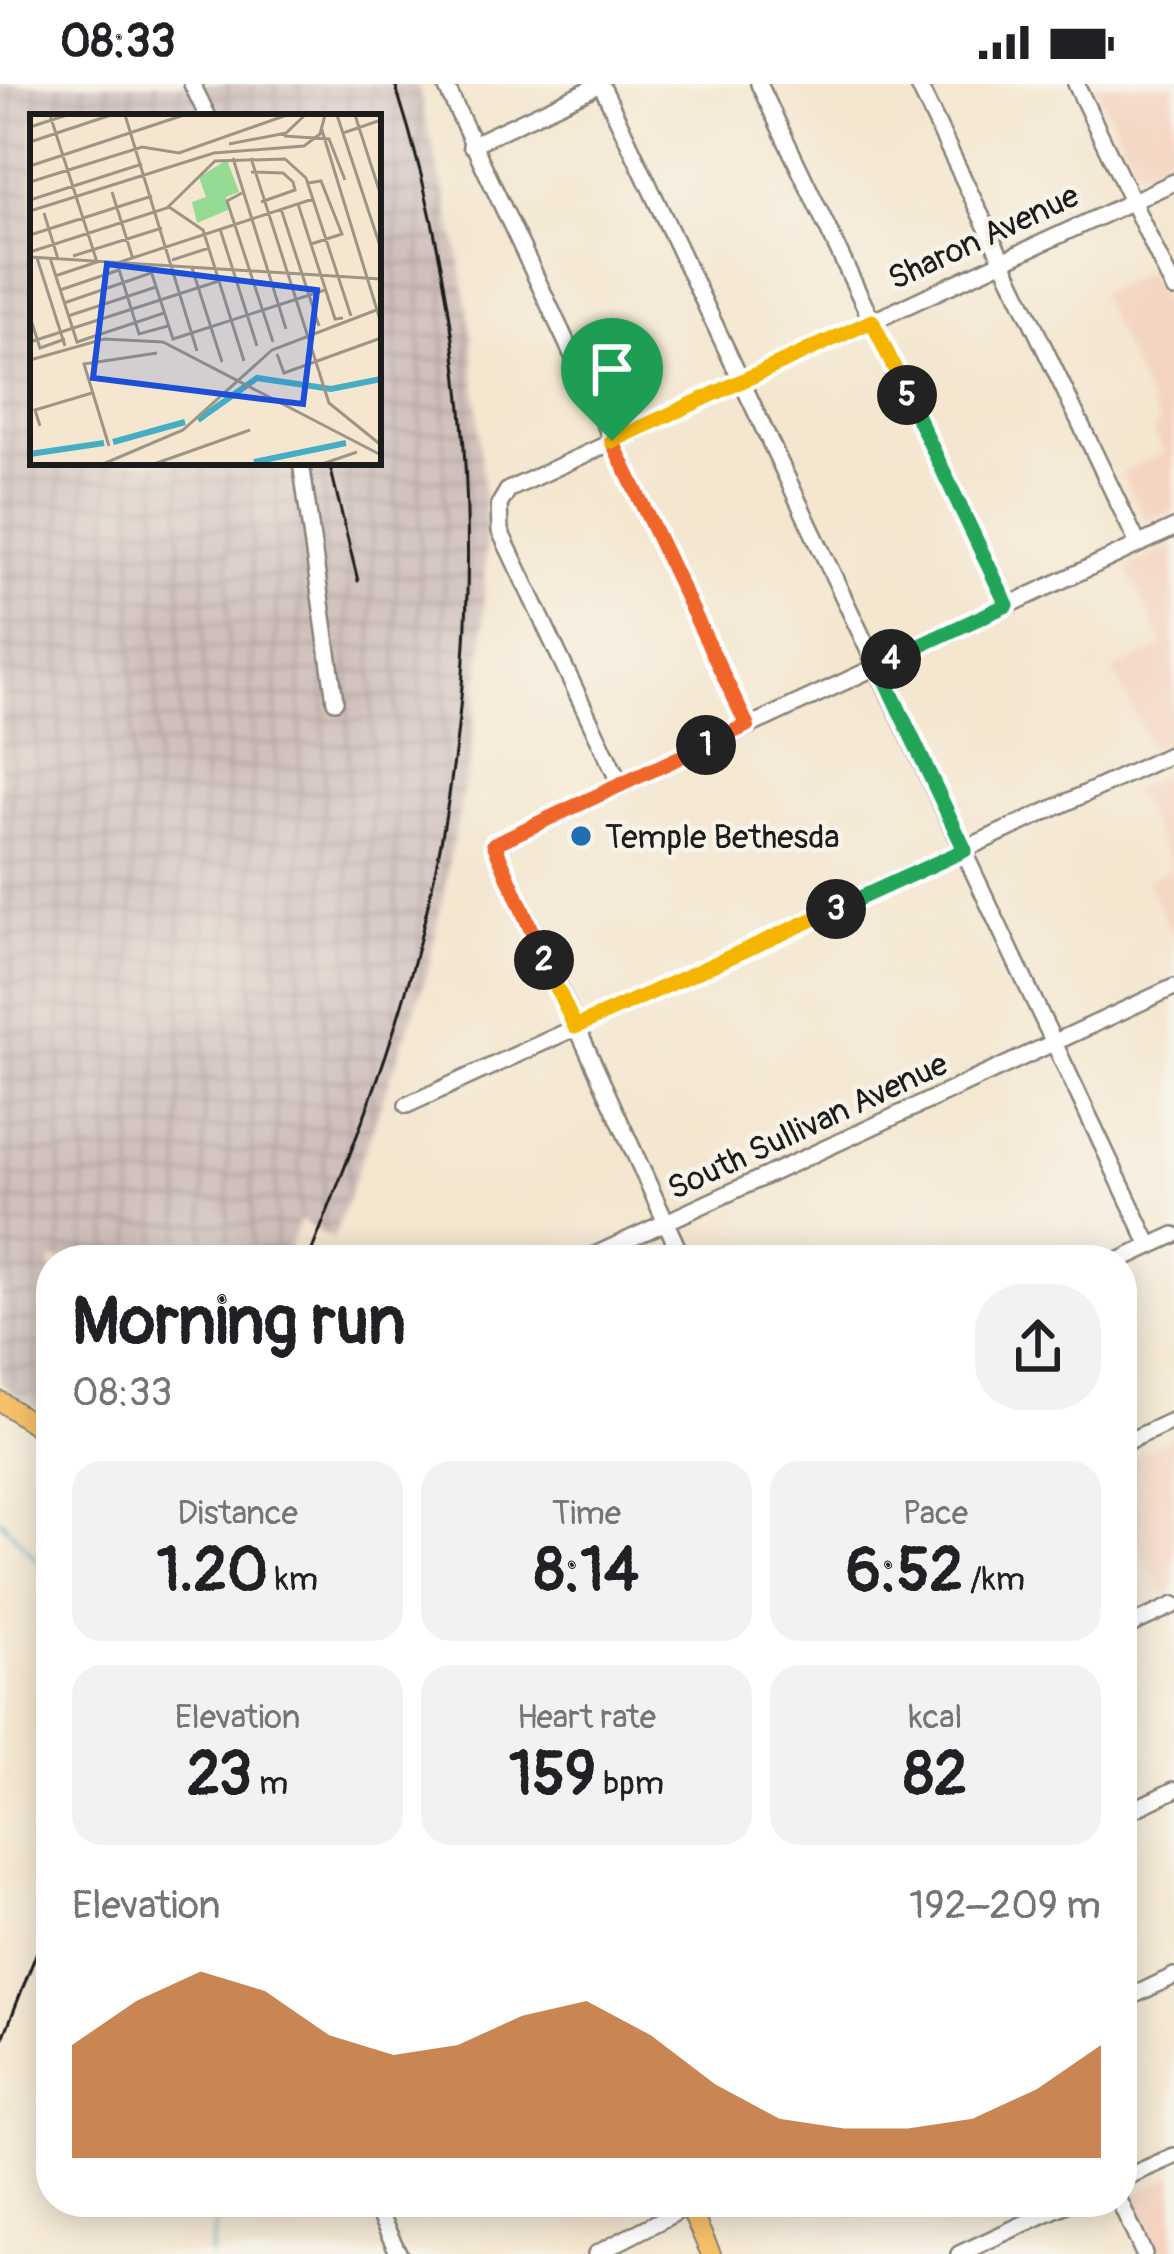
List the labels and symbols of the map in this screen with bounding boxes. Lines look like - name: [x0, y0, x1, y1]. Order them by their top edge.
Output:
- inset map: [30, 114, 381, 465]
- street label: Sharon Avenue: [882, 175, 1086, 299]
- pin: [561, 318, 663, 441]
- pin: 5: [877, 365, 937, 425]
- pin: 4: [861, 629, 921, 689]
- pin: 1: [676, 715, 736, 775]
- place label: Temple Bethesda: [605, 817, 840, 858]
- marker: Temple Bethesda: [568, 823, 594, 849]
- pin: 3: [806, 879, 866, 939]
- pin: 2: [514, 930, 574, 990]
- street label: South Sullivan Avenue: [661, 1043, 954, 1209]

